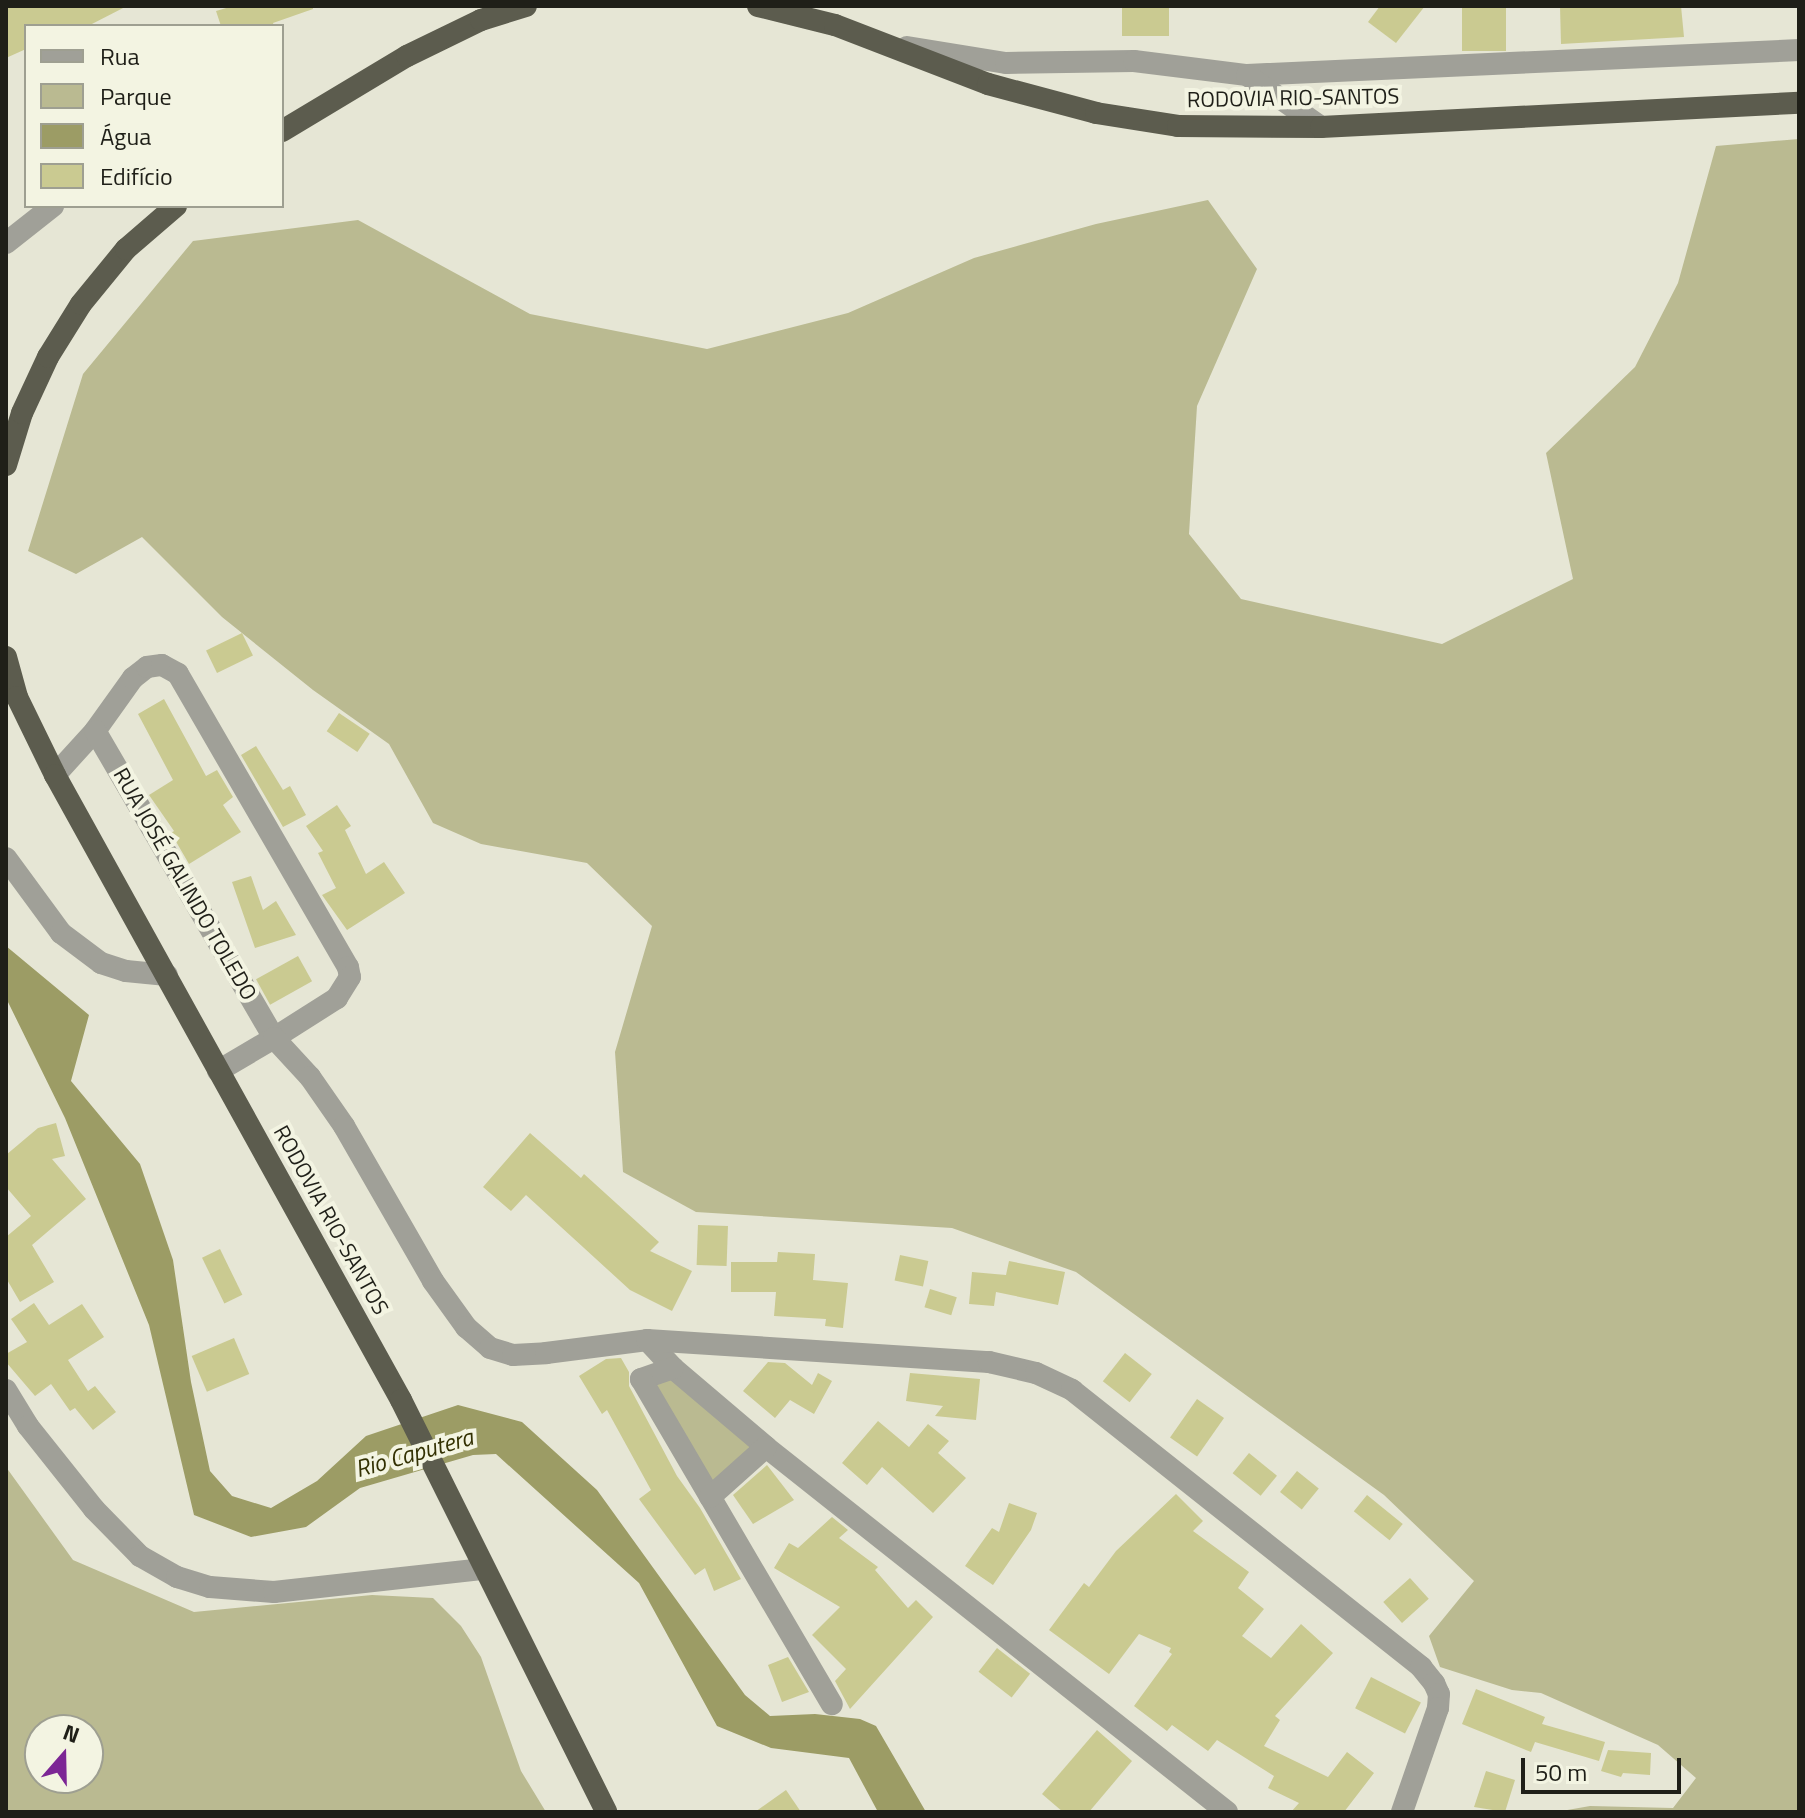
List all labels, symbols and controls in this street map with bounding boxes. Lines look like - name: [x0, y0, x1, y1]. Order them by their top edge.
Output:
- legend: [24, 24, 284, 208]
- text: Rua: [100, 38, 139, 74]
- text: Parque: [100, 78, 172, 114]
- street label: RODOVIA RIO-SANTOS: [1187, 83, 1399, 113]
- text: Água: [100, 118, 151, 154]
- text: Edifício: [100, 158, 173, 194]
- street label: RUA JOSÉ GALINDO TOLEDO: [108, 763, 262, 1005]
- street label: RODOVIA RIO-SANTOS: [268, 1121, 394, 1319]
- water label: Rio Caputera: [352, 1422, 476, 1484]
- north arrow: [24, 1714, 104, 1794]
- text: N: [59, 1715, 85, 1752]
- scale bar: [1525, 1742, 1685, 1792]
- text: 50 m: [1535, 1754, 1587, 1790]

